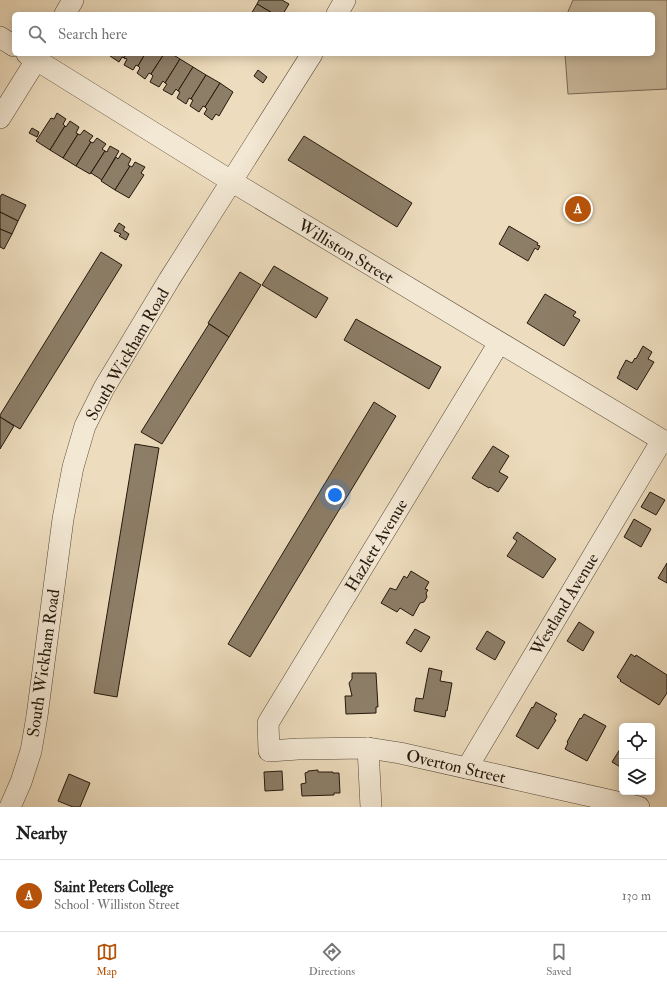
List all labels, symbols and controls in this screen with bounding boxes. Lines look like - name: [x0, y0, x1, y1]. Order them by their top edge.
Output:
- search box: [12, 12, 655, 56]
- icon: search: [26, 23, 48, 45]
- text: Search here: [58, 25, 127, 44]
- pin: A: [565, 194, 591, 224]
- street label: Williston Street: [293, 214, 398, 288]
- street label: South Wickham Road: [81, 284, 174, 424]
- your location: [325, 485, 345, 505]
- street label: Hazlett Avenue: [341, 495, 412, 595]
- street label: Westland Avenue: [525, 549, 603, 660]
- street label: South Wickham Road: [23, 587, 64, 738]
- map controls: [619, 723, 655, 795]
- button: locate: [619, 723, 655, 759]
- street label: Overton Street: [404, 745, 508, 788]
- button: layers: [619, 759, 655, 795]
- text: Nearby: [16, 823, 67, 844]
- text: Saint Peters College: [54, 878, 174, 897]
- text: A: [25, 888, 33, 904]
- text: 130 m: [622, 888, 651, 904]
- text: School · Williston Street: [54, 897, 180, 913]
- tab: Map: [96, 941, 118, 978]
- tab: Directions: [309, 941, 355, 978]
- tab: Saved: [546, 941, 571, 978]

